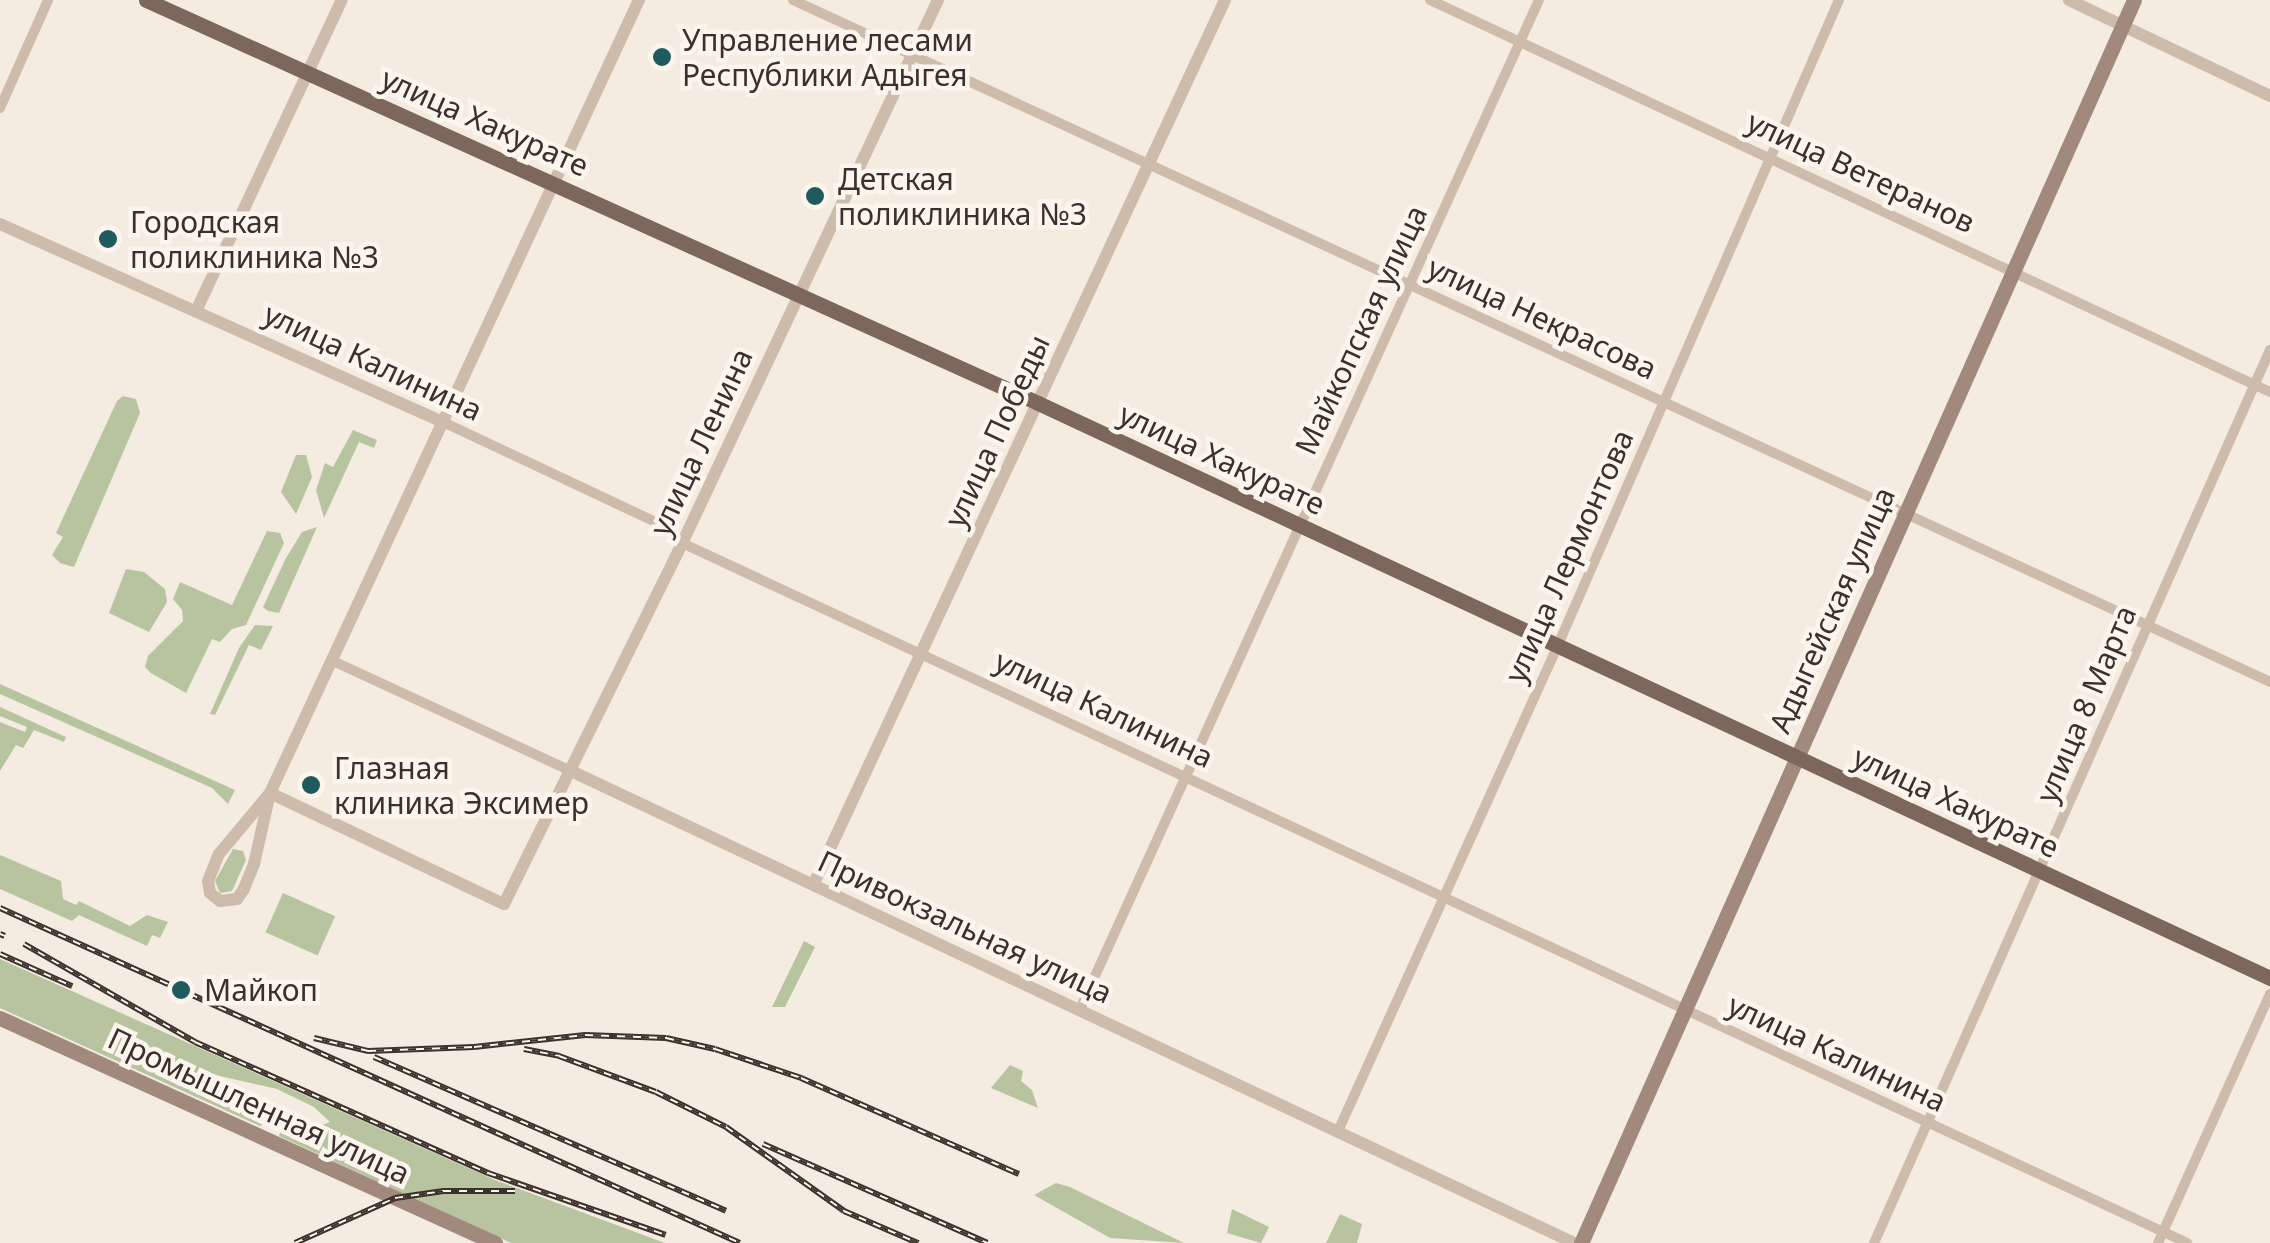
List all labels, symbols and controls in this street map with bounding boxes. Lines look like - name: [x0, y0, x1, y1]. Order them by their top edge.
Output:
- place label: Управление лесами Республики Адыгея: [682, 22, 973, 92]
- marker: Управление лесами Республики Адыгея: [651, 46, 673, 68]
- street label: улица Хакурате: [376, 60, 594, 184]
- street label: улица Ветеранов: [1742, 104, 1980, 240]
- place label: Детская поликлиника №3: [838, 161, 1087, 232]
- marker: Детская поликлиника №3: [802, 183, 828, 209]
- street label: Майкопская улица: [1287, 200, 1435, 460]
- place label: Городская поликлиника №3: [130, 204, 379, 274]
- marker: Городская поликлиника №3: [95, 226, 121, 252]
- street label: улица Некрасова: [1422, 249, 1662, 387]
- street label: улица Калинина: [258, 296, 488, 428]
- street label: улица Победы: [937, 329, 1057, 533]
- street label: улица Ленина: [642, 343, 760, 541]
- street label: улица Хакурате: [1113, 396, 1331, 522]
- street label: улица Лермонтова: [1497, 424, 1641, 688]
- street label: Адыгейская улица: [1762, 482, 1902, 738]
- street label: улица 8 Марта: [2028, 600, 2144, 808]
- street label: улица Калинина: [989, 643, 1219, 775]
- street label: улица Хакурате: [1847, 739, 2065, 865]
- place label: Глазная клиника Эксимер: [334, 750, 589, 820]
- marker: Глазная клиника Эксимер: [298, 772, 324, 798]
- street label: Привокзальная улица: [812, 843, 1118, 1011]
- place label: Майкоп: [204, 972, 318, 1008]
- marker: Майкоп: [168, 977, 194, 1003]
- street label: улица Калинина: [1722, 987, 1952, 1119]
- street label: Промышленная улица: [103, 1020, 415, 1192]

